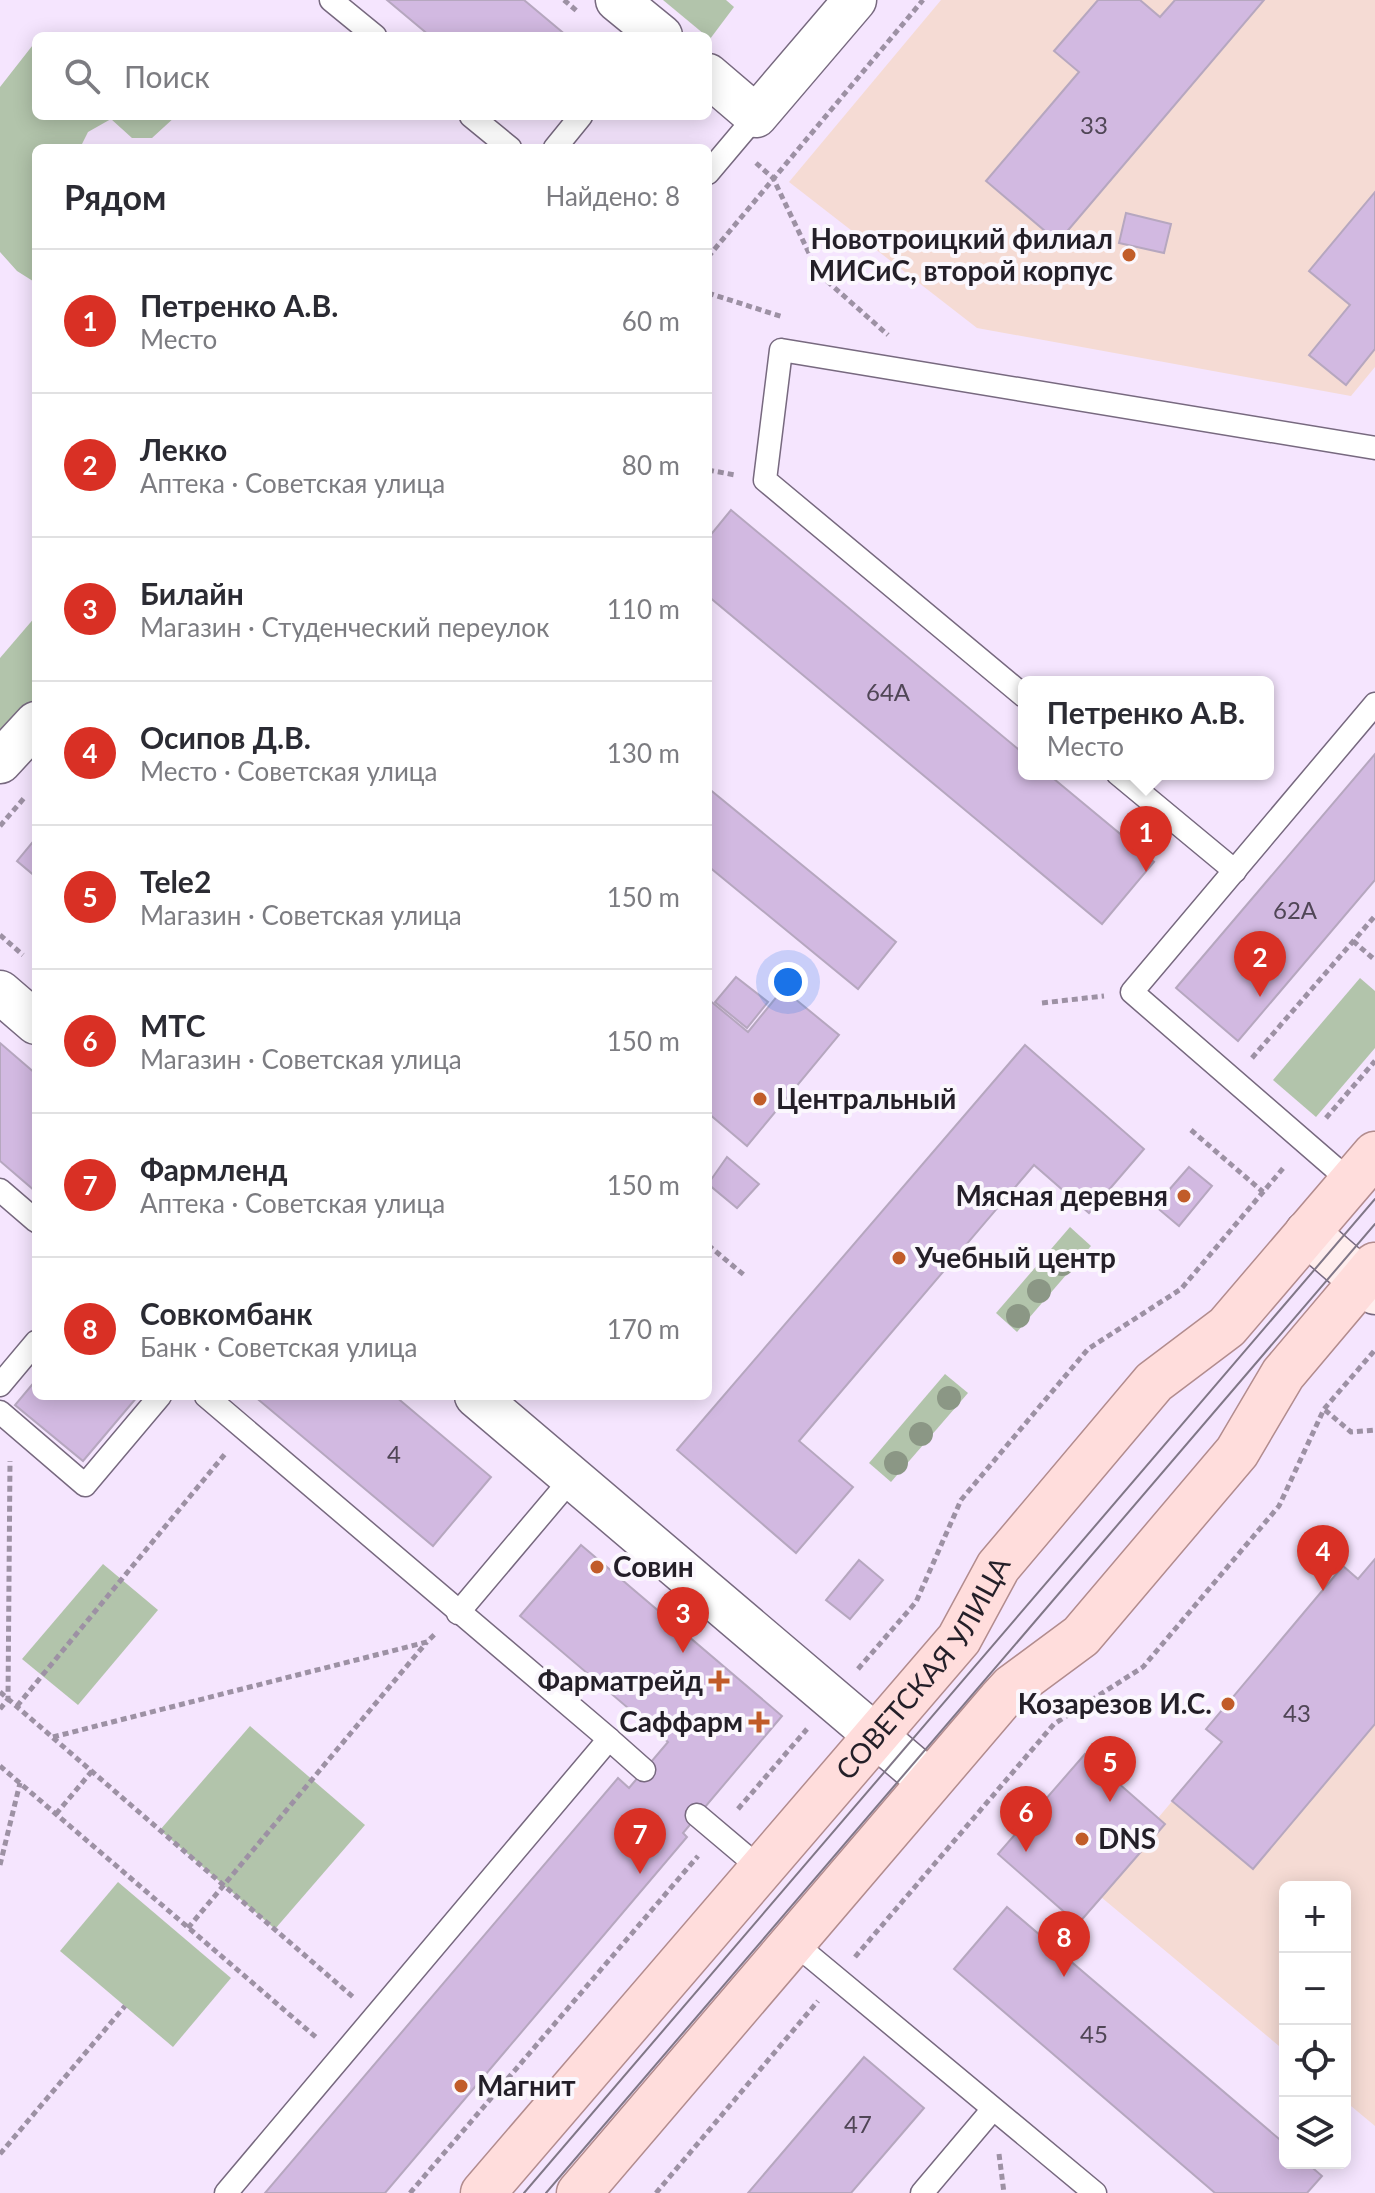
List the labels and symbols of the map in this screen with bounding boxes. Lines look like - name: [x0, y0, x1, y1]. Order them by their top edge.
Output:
- house number: 33: [1080, 110, 1108, 139]
- place label: Новотроицкий филиал МИСиС, второй корпус: [809, 221, 1114, 287]
- marker: Новотроицкий филиал МИСиС, второй корпус: [1120, 246, 1138, 264]
- house number: 64А: [866, 677, 911, 706]
- pin: 1: [1120, 806, 1172, 872]
- house number: 62А: [1273, 895, 1318, 924]
- pin: 2: [1234, 931, 1286, 997]
- your location: [768, 962, 808, 1002]
- place label: Центральный: [776, 1081, 956, 1115]
- marker: Центральный: [751, 1090, 769, 1108]
- place label: Мясная деревня: [955, 1178, 1168, 1212]
- marker: Мясная деревня: [1175, 1187, 1193, 1205]
- place label: Учебный центр: [914, 1240, 1116, 1274]
- marker: Учебный центр: [890, 1249, 908, 1267]
- house number: 4: [387, 1439, 401, 1468]
- pin: 4: [1297, 1525, 1349, 1591]
- place label: Совин: [613, 1549, 694, 1583]
- street label: СОВЕТСКАЯ УЛИЦА: [828, 1550, 1017, 1786]
- marker: Совин: [588, 1558, 606, 1576]
- pin: 3: [657, 1587, 709, 1653]
- place label: Фарматрейд: [537, 1663, 703, 1697]
- marker: Фарматрейд: [710, 1672, 728, 1690]
- place label: Козарезов И.С.: [1018, 1686, 1212, 1720]
- marker: Козарезов И.С.: [1219, 1695, 1237, 1713]
- house number: 43: [1283, 1698, 1311, 1727]
- place label: Саффарм: [619, 1704, 743, 1738]
- marker: Саффарм: [750, 1713, 768, 1731]
- pin: 5: [1084, 1736, 1136, 1802]
- pin: 6: [1000, 1786, 1052, 1852]
- pin: 7: [614, 1808, 666, 1874]
- place label: DNS: [1098, 1821, 1156, 1855]
- marker: DNS: [1073, 1830, 1091, 1848]
- pin: 8: [1038, 1911, 1090, 1977]
- house number: 45: [1080, 2019, 1108, 2048]
- place label: Магнит: [477, 2068, 576, 2102]
- marker: Магнит: [452, 2077, 470, 2095]
- house number: 47: [844, 2109, 872, 2138]

